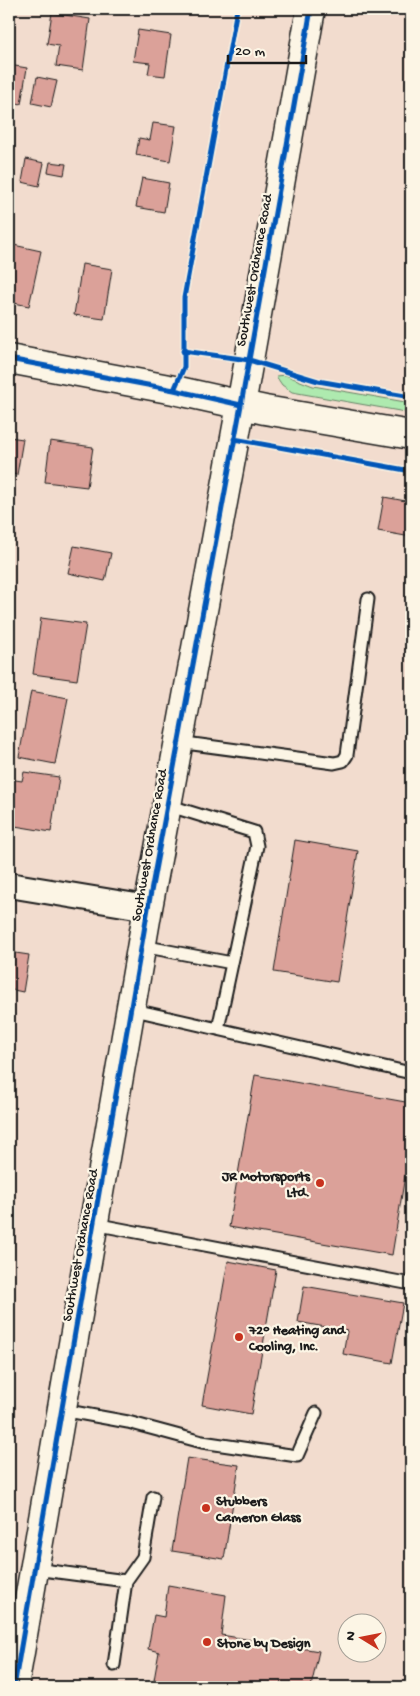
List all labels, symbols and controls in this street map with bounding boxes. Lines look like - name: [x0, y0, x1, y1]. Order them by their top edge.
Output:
- scale bar: [228, 32, 305, 64]
- text: 20 m: [235, 43, 265, 61]
- street label: Southwest Ordnance Road: [234, 191, 278, 348]
- street label: Southwest Ordnance Road: [129, 766, 173, 923]
- street label: Southwest Ordnance Road: [60, 1166, 104, 1323]
- place label: JR Motorsports Ltd.: [221, 1169, 311, 1202]
- marker: JR Motorsports Ltd.: [314, 1177, 326, 1189]
- place label: 72° Heating and Cooling, Inc.: [248, 1323, 347, 1356]
- marker: 72° Heating and Cooling, Inc.: [233, 1331, 245, 1343]
- place label: Stubbers Cameron Glass: [215, 1494, 302, 1527]
- marker: Stubbers Cameron Glass: [200, 1502, 212, 1514]
- north arrow: [338, 1614, 388, 1664]
- text: N: [342, 1630, 361, 1642]
- marker: Stone by Design: [201, 1636, 213, 1648]
- place label: Stone by Design: [217, 1636, 311, 1653]

